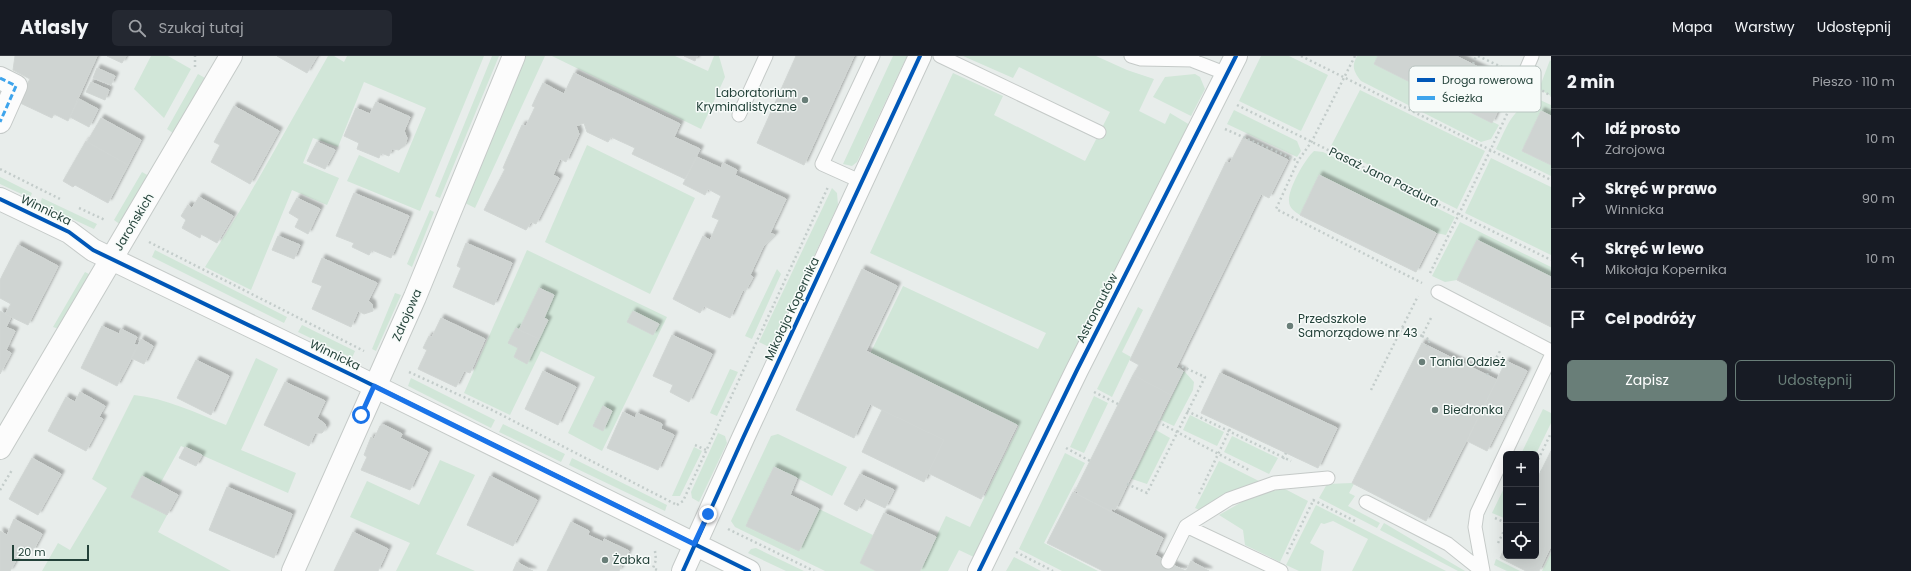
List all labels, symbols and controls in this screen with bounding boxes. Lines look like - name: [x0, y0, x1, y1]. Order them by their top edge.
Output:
- search box: [112, 10, 392, 46]
- text: Atlasly: [20, 14, 88, 41]
- icon: search: [126, 17, 148, 39]
- text: Szukaj tutaj: [158, 17, 244, 38]
- text: Mapa: [1672, 17, 1713, 37]
- text: Warstwy: [1735, 17, 1795, 37]
- text: Udostępnij: [1817, 17, 1891, 37]
- legend: [1409, 66, 1541, 112]
- text: 2 min: [1567, 70, 1615, 94]
- text: Droga rowerowa: [1442, 72, 1533, 88]
- text: Pieszo · 110 m: [1812, 72, 1895, 91]
- place label: Laboratorium Kryminalistyczne: [696, 84, 797, 115]
- text: Ścieżka: [1442, 90, 1483, 106]
- marker: Laboratorium Kryminalistyczne: [800, 95, 810, 105]
- text: Idź prosto: [1605, 118, 1680, 139]
- icon: ahead: [1567, 128, 1589, 150]
- text: 10 m: [1866, 129, 1895, 148]
- text: Zdrojowa: [1605, 140, 1665, 159]
- street label: Pasaż Jana Pazdura: [1326, 143, 1442, 211]
- text: Skręć w prawo: [1605, 178, 1717, 199]
- icon: right: [1567, 188, 1589, 210]
- text: 90 m: [1862, 189, 1895, 208]
- street label: Winnicka: [18, 190, 74, 229]
- street label: Jarońskich: [110, 190, 158, 254]
- text: Winnicka: [1605, 200, 1664, 219]
- text: Skręć w lewo: [1605, 238, 1704, 259]
- icon: left: [1567, 248, 1589, 270]
- text: 10 m: [1866, 249, 1895, 268]
- street label: Mikołaja Kopernika: [760, 254, 823, 363]
- text: Mikołaja Kopernika: [1605, 260, 1727, 279]
- street label: Astronautów: [1072, 270, 1122, 346]
- street label: Zdrojowa: [388, 286, 426, 344]
- icon: arrive: [1567, 308, 1589, 330]
- text: Cel podróży: [1605, 308, 1696, 329]
- place label: Przedszkole Samorządowe nr 43: [1298, 310, 1418, 341]
- marker: Przedszkole Samorządowe nr 43: [1285, 321, 1295, 331]
- street label: Winnicka: [307, 335, 363, 374]
- place label: Tania Odzież: [1430, 353, 1505, 370]
- marker: Tania Odzież: [1417, 357, 1427, 367]
- button: Zapisz: [1567, 360, 1727, 401]
- button: Udostępnij: [1735, 360, 1895, 401]
- place label: Biedronka: [1443, 401, 1503, 418]
- marker: Biedronka: [1430, 405, 1440, 415]
- route start: [352, 406, 370, 424]
- map controls: [1503, 451, 1539, 559]
- button: +: [1503, 451, 1539, 487]
- button: −: [1503, 487, 1539, 523]
- route end: [699, 505, 717, 523]
- button: locate: [1503, 523, 1539, 559]
- scale bar: [12, 543, 89, 562]
- text: 20 m: [18, 544, 46, 560]
- place label: Żabka: [613, 551, 650, 568]
- marker: Żabka: [600, 555, 610, 565]

